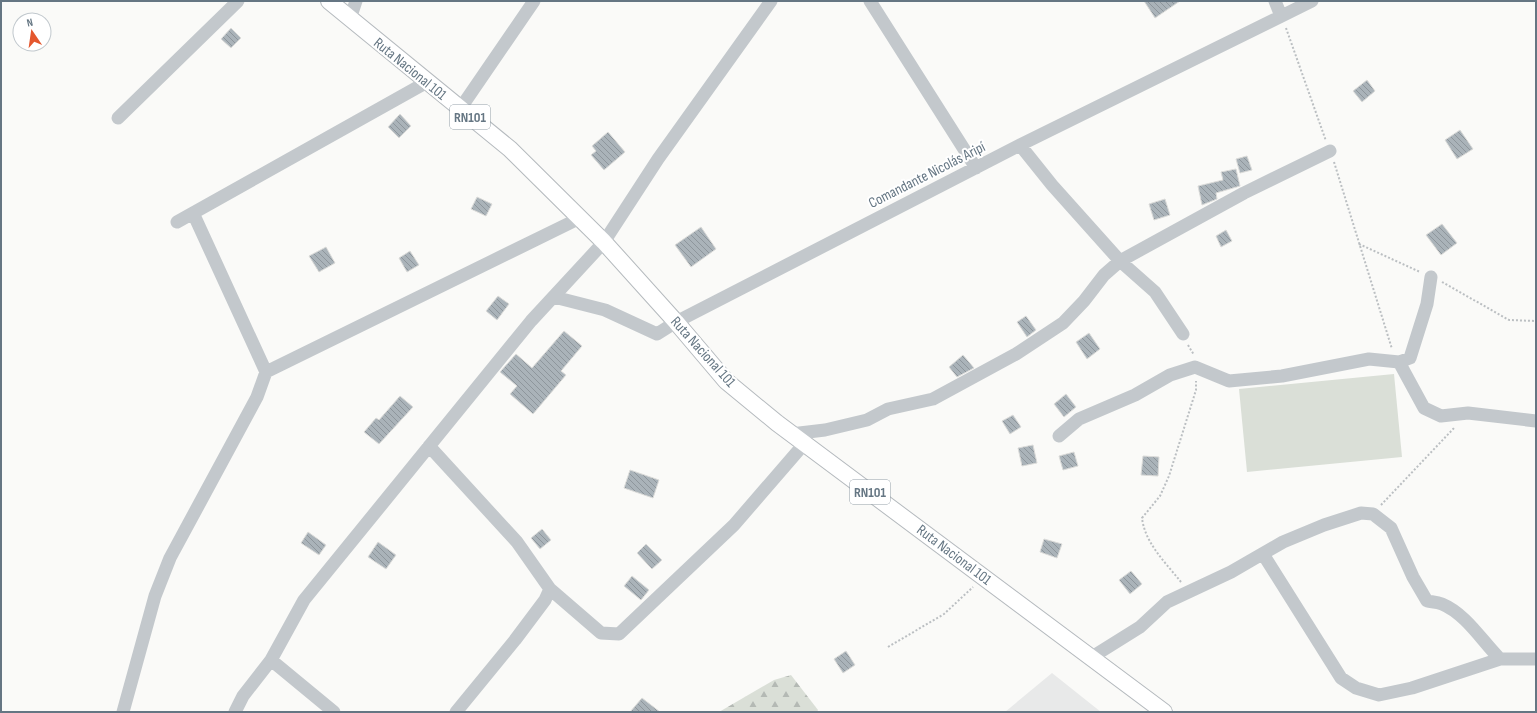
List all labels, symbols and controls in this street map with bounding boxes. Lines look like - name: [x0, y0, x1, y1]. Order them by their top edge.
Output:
- north arrow: [12, 12, 52, 52]
- text: N: [26, 16, 34, 30]
- street label: Ruta Nacional 101: [369, 34, 451, 105]
- road number: RN101: [450, 105, 490, 129]
- street label: Comandante Nicolás Aripí: [866, 137, 989, 213]
- street label: Ruta Nacional 101: [666, 313, 740, 392]
- road number: RN101: [850, 480, 890, 504]
- street label: Ruta Nacional 101: [913, 521, 996, 590]

